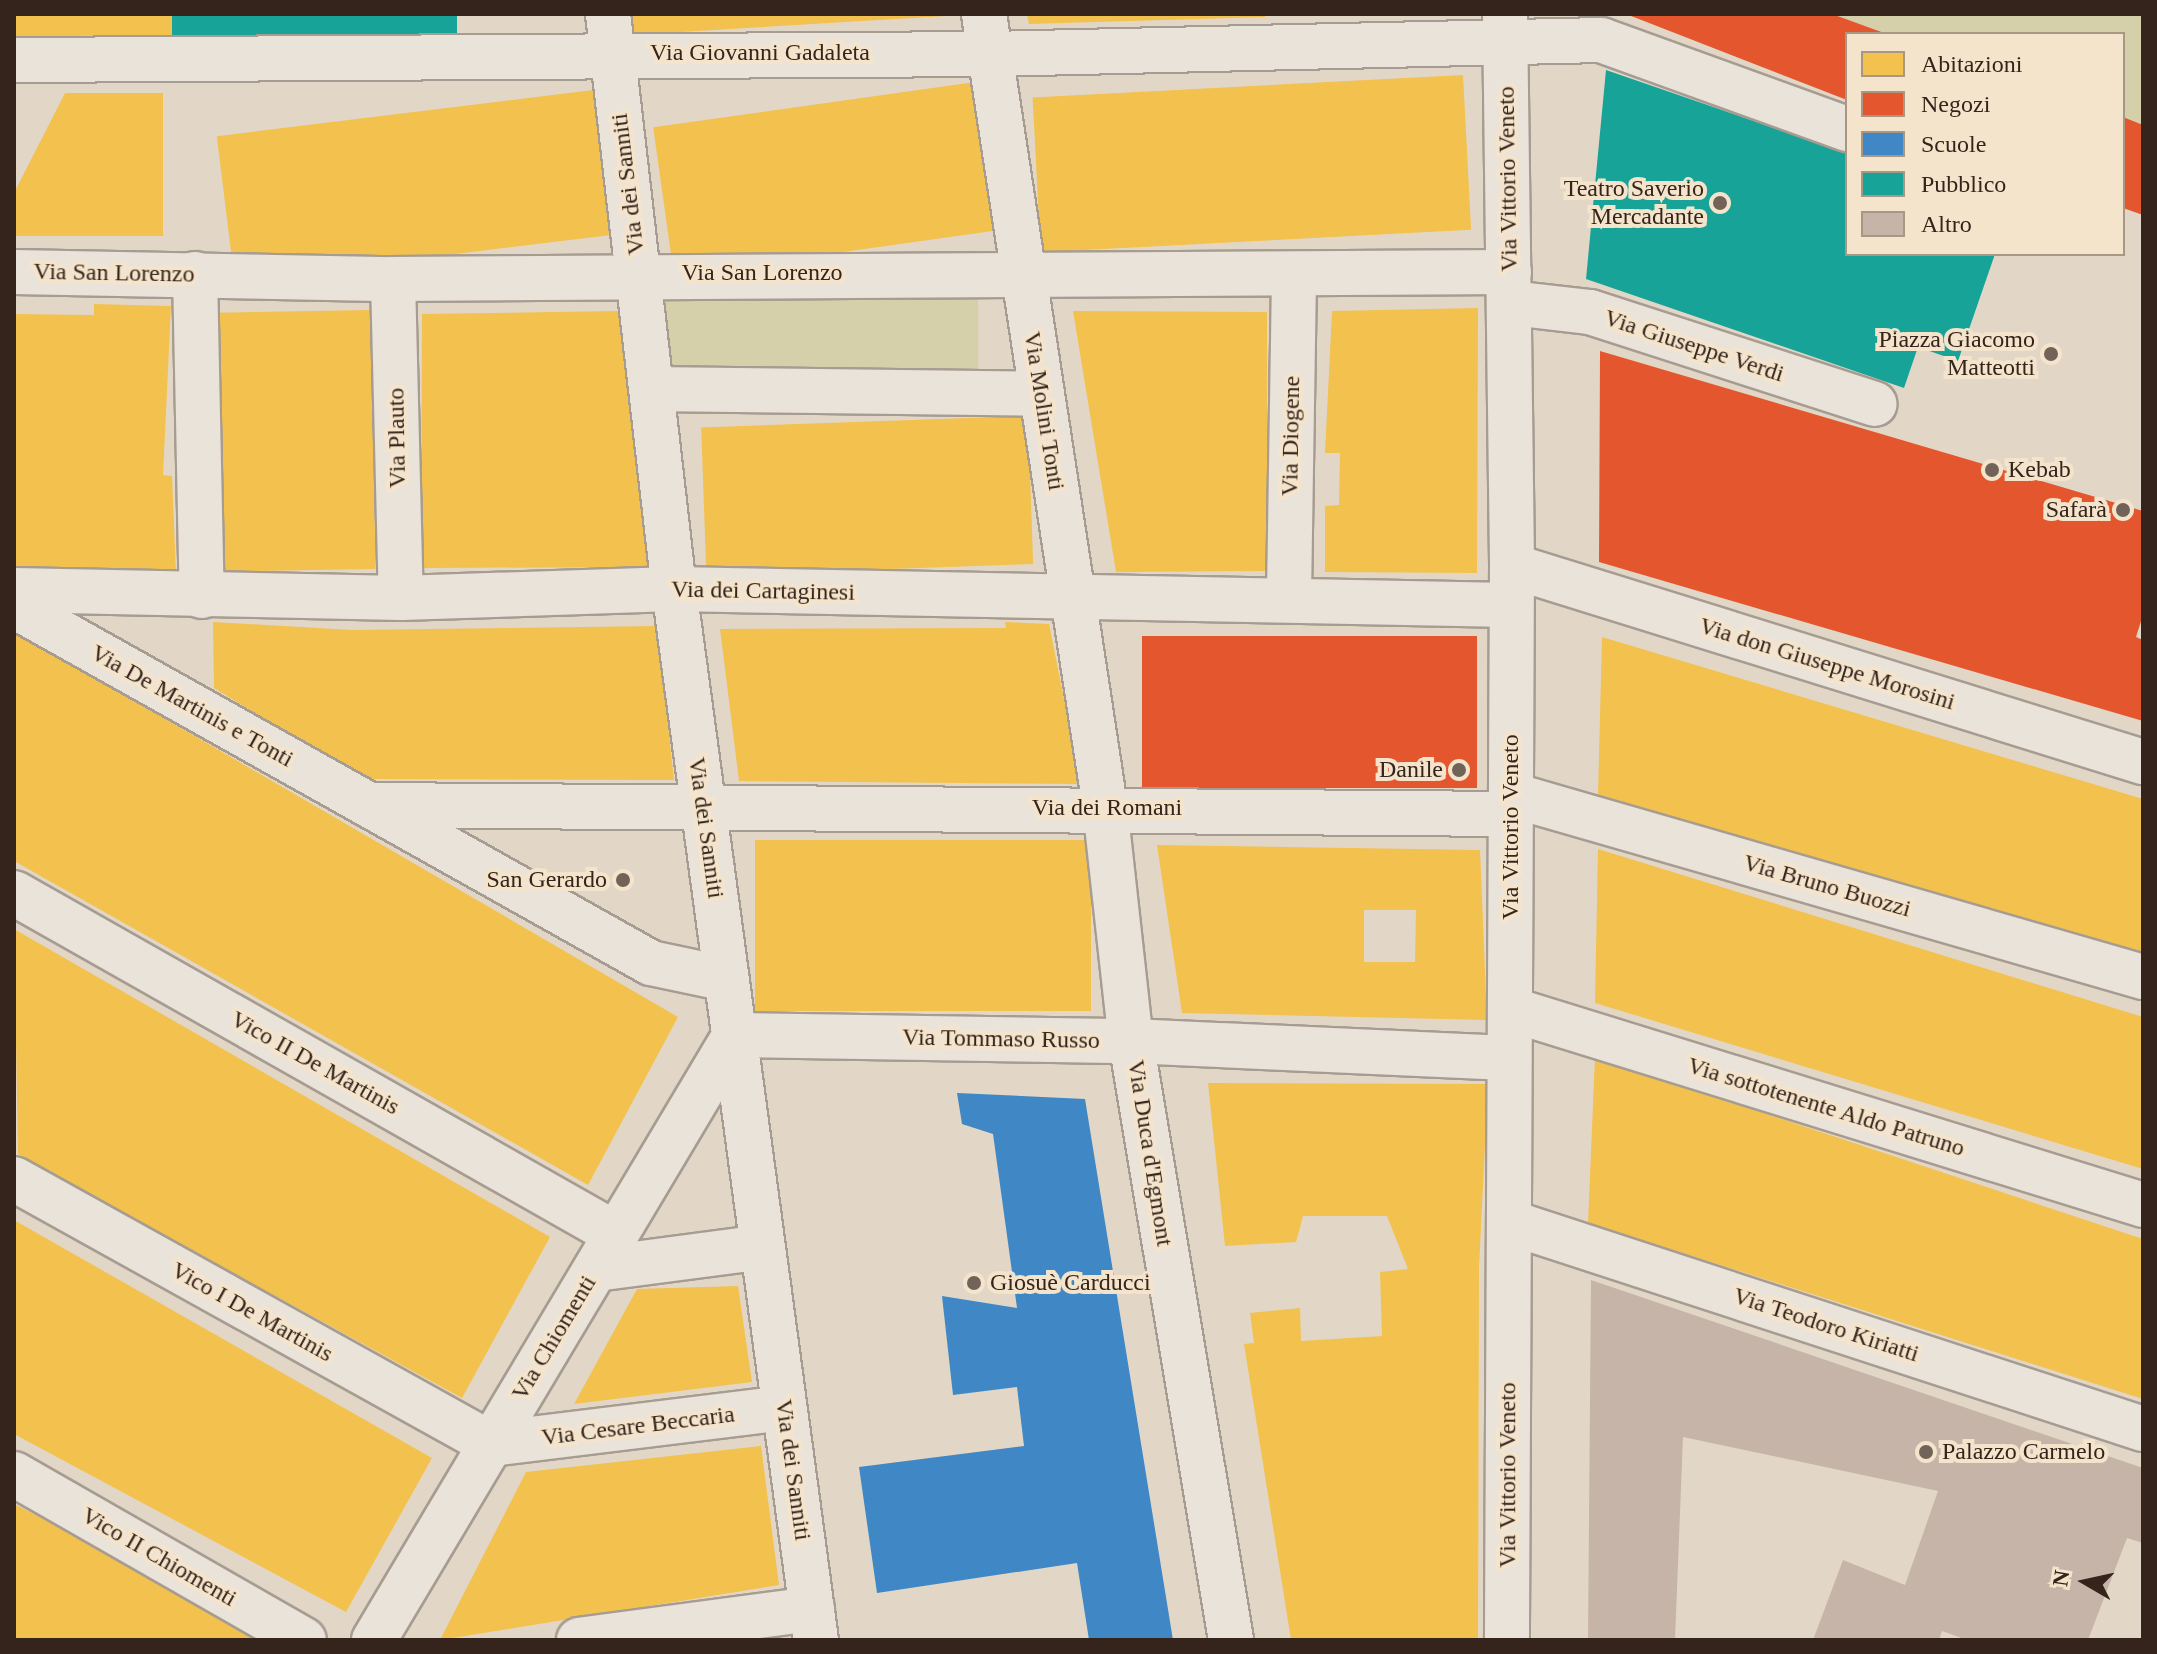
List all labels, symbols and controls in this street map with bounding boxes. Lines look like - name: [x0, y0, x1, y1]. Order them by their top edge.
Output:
- legend: [1845, 32, 2125, 256]
- street label: Via Giovanni Gadaleta: [650, 39, 870, 67]
- text: Abitazioni: [1921, 51, 2022, 77]
- street label: Via Vittorio Veneto: [1492, 86, 1524, 272]
- text: Negozi: [1921, 91, 1990, 117]
- street label: Via dei Sanniti: [605, 112, 651, 256]
- text: Scuole: [1921, 131, 1986, 157]
- text: Pubblico: [1921, 171, 2006, 197]
- place label: Teatro Saverio Mercadante: [1564, 175, 1704, 231]
- marker: Teatro Saverio Mercadante: [1711, 194, 1729, 212]
- text: Altro: [1921, 211, 1972, 237]
- street label: Via San Lorenzo: [33, 257, 195, 289]
- street label: Via San Lorenzo: [681, 259, 843, 287]
- street label: Via Giuseppe Verdi: [1600, 303, 1788, 389]
- place label: Piazza Giacomo Matteotti: [1878, 326, 2035, 382]
- street label: Via Molini Tonti: [1017, 329, 1071, 493]
- marker: Piazza Giacomo Matteotti: [2042, 345, 2060, 363]
- street label: Via Diogene: [1276, 376, 1306, 496]
- street label: Via Plauto: [382, 387, 412, 489]
- place label: Kebab: [2008, 456, 2071, 484]
- marker: Kebab: [1983, 461, 2001, 479]
- place label: Safarà: [2046, 496, 2107, 524]
- marker: Safarà: [2114, 501, 2132, 519]
- street label: Via dei Cartaginesi: [671, 575, 855, 607]
- street label: Via don Giuseppe Morosini: [1696, 611, 1958, 717]
- street label: Via De Martinis e Tonti: [86, 638, 298, 774]
- street label: Via Vittorio Veneto: [1497, 734, 1525, 920]
- street label: Via dei Sanniti: [682, 755, 730, 901]
- place label: Danile: [1379, 756, 1443, 784]
- marker: Danile: [1450, 761, 1468, 779]
- street label: Via dei Romani: [1032, 794, 1182, 822]
- street label: Via Bruno Buozzi: [1740, 848, 1914, 924]
- place label: San Gerardo: [486, 866, 607, 894]
- marker: San Gerardo: [614, 871, 632, 889]
- street label: Vico II De Martinis: [226, 1005, 404, 1121]
- street label: Via Tommaso Russo: [902, 1023, 1100, 1055]
- street label: Via sottotenente Aldo Patruno: [1683, 1051, 1969, 1163]
- street label: Via Duca d'Egmont: [1121, 1058, 1179, 1248]
- street label: Vico I De Martinis: [166, 1256, 338, 1368]
- place label: Giosuè Carducci: [990, 1269, 1151, 1297]
- street label: Via Chiomenti: [505, 1270, 603, 1406]
- marker: Giosuè Carducci: [965, 1274, 983, 1292]
- street label: Via Teodoro Kiriatti: [1729, 1281, 1923, 1369]
- street label: Via Vittorio Veneto: [1494, 1382, 1522, 1568]
- street label: Via dei Sanniti: [769, 1397, 817, 1543]
- street label: Via Cesare Beccaria: [540, 1400, 736, 1452]
- place label: Palazzo Carmelo: [1942, 1438, 2105, 1466]
- marker: Palazzo Carmelo: [1917, 1443, 1935, 1461]
- street label: Vico II Chiomenti: [76, 1501, 242, 1613]
- north arrow: [2045, 1542, 2125, 1622]
- text: N: [2047, 1568, 2074, 1588]

